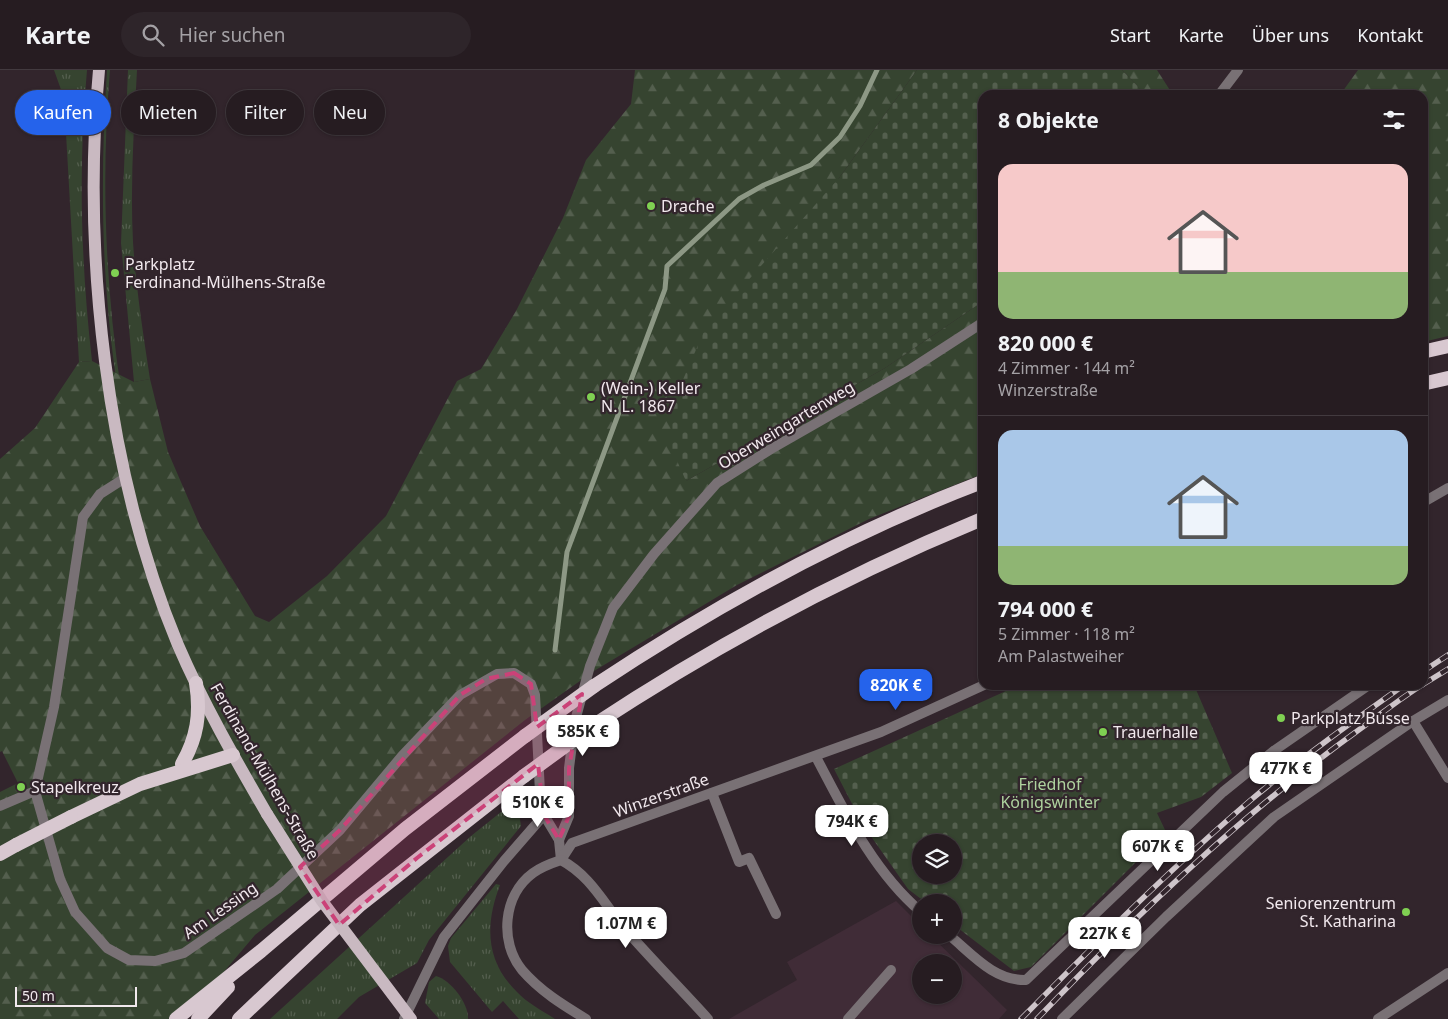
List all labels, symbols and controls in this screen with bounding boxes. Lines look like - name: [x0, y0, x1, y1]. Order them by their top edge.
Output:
- search box: [121, 12, 471, 57]
- text: Karte: [25, 18, 91, 51]
- icon: search: [139, 21, 167, 49]
- text: Hier suchen: [179, 22, 285, 48]
- text: Start: [1110, 23, 1150, 47]
- text: Karte: [1178, 23, 1224, 47]
- text: Über uns: [1252, 23, 1329, 47]
- text: Kontakt: [1357, 23, 1423, 47]
- chip: Kaufen: [15, 90, 111, 135]
- chip: Mieten: [121, 90, 216, 135]
- chip: Filter: [226, 90, 304, 135]
- chip: Neu: [314, 90, 385, 135]
- text: 8 Objekte: [998, 106, 1099, 134]
- icon: filters: [1380, 106, 1408, 134]
- place label: Drache: [661, 195, 715, 217]
- icon: home: [1158, 197, 1248, 287]
- marker: Drache: [645, 200, 657, 212]
- place label: Parkplatz Ferdinand-Mülhens-Straße: [125, 253, 325, 293]
- marker: Parkplatz Ferdinand-Mülhens-Straße: [109, 267, 121, 279]
- text: 820 000 €: [998, 329, 1093, 357]
- text: 4 Zimmer · 144 m²: [998, 357, 1135, 379]
- street label: Oberweingartenweg: [714, 376, 858, 474]
- place label: (Wein-) Keller N. L. 1867: [601, 377, 701, 417]
- text: Winzerstraße: [998, 379, 1098, 401]
- marker: (Wein-) Keller N. L. 1867: [585, 391, 597, 403]
- icon: home: [1158, 462, 1248, 552]
- text: 794 000 €: [998, 595, 1093, 623]
- text: 5 Zimmer · 118 m²: [998, 623, 1135, 645]
- text: Am Palastweiher: [998, 645, 1124, 667]
- pin: 820K €: [855, 668, 937, 711]
- text: 820K €: [870, 674, 922, 696]
- street label: Ferdinand-Mülhens-Straße: [205, 679, 325, 863]
- place label: Parkplatz Busse: [1291, 707, 1410, 729]
- marker: Parkplatz Busse: [1275, 712, 1287, 724]
- pin: 585K €: [542, 714, 624, 757]
- text: 585K €: [557, 720, 609, 742]
- place label: Trauerhalle: [1113, 721, 1198, 743]
- marker: Trauerhalle: [1097, 726, 1109, 738]
- pin: 477K €: [1245, 752, 1327, 794]
- text: 477K €: [1260, 757, 1312, 779]
- street label: Winzerstraße: [610, 768, 712, 822]
- park label: Friedhof Königswinter: [1000, 773, 1100, 813]
- place label: Stapelkreuz: [31, 776, 119, 798]
- marker: Stapelkreuz: [15, 781, 27, 793]
- pin: 510K €: [497, 786, 579, 828]
- text: 510K €: [512, 791, 564, 813]
- pin: 794K €: [811, 804, 893, 847]
- text: 794K €: [826, 810, 878, 832]
- pin: 607K €: [1117, 830, 1199, 872]
- map controls: [912, 834, 962, 1004]
- button: layers: [912, 834, 962, 884]
- text: 607K €: [1132, 835, 1184, 857]
- street label: Am Lessing: [178, 876, 262, 944]
- place label: Seniorenzentrum St. Katharina: [1266, 892, 1396, 932]
- button: +: [912, 894, 962, 944]
- pin: 1.07M €: [580, 906, 672, 949]
- marker: Seniorenzentrum St. Katharina: [1400, 906, 1412, 918]
- text: 1.07M €: [596, 912, 656, 934]
- pin: 227K €: [1064, 916, 1146, 959]
- text: 227K €: [1079, 922, 1131, 944]
- button: −: [912, 954, 962, 1004]
- scale bar: [15, 984, 138, 1007]
- text: 50 m: [22, 986, 55, 1005]

